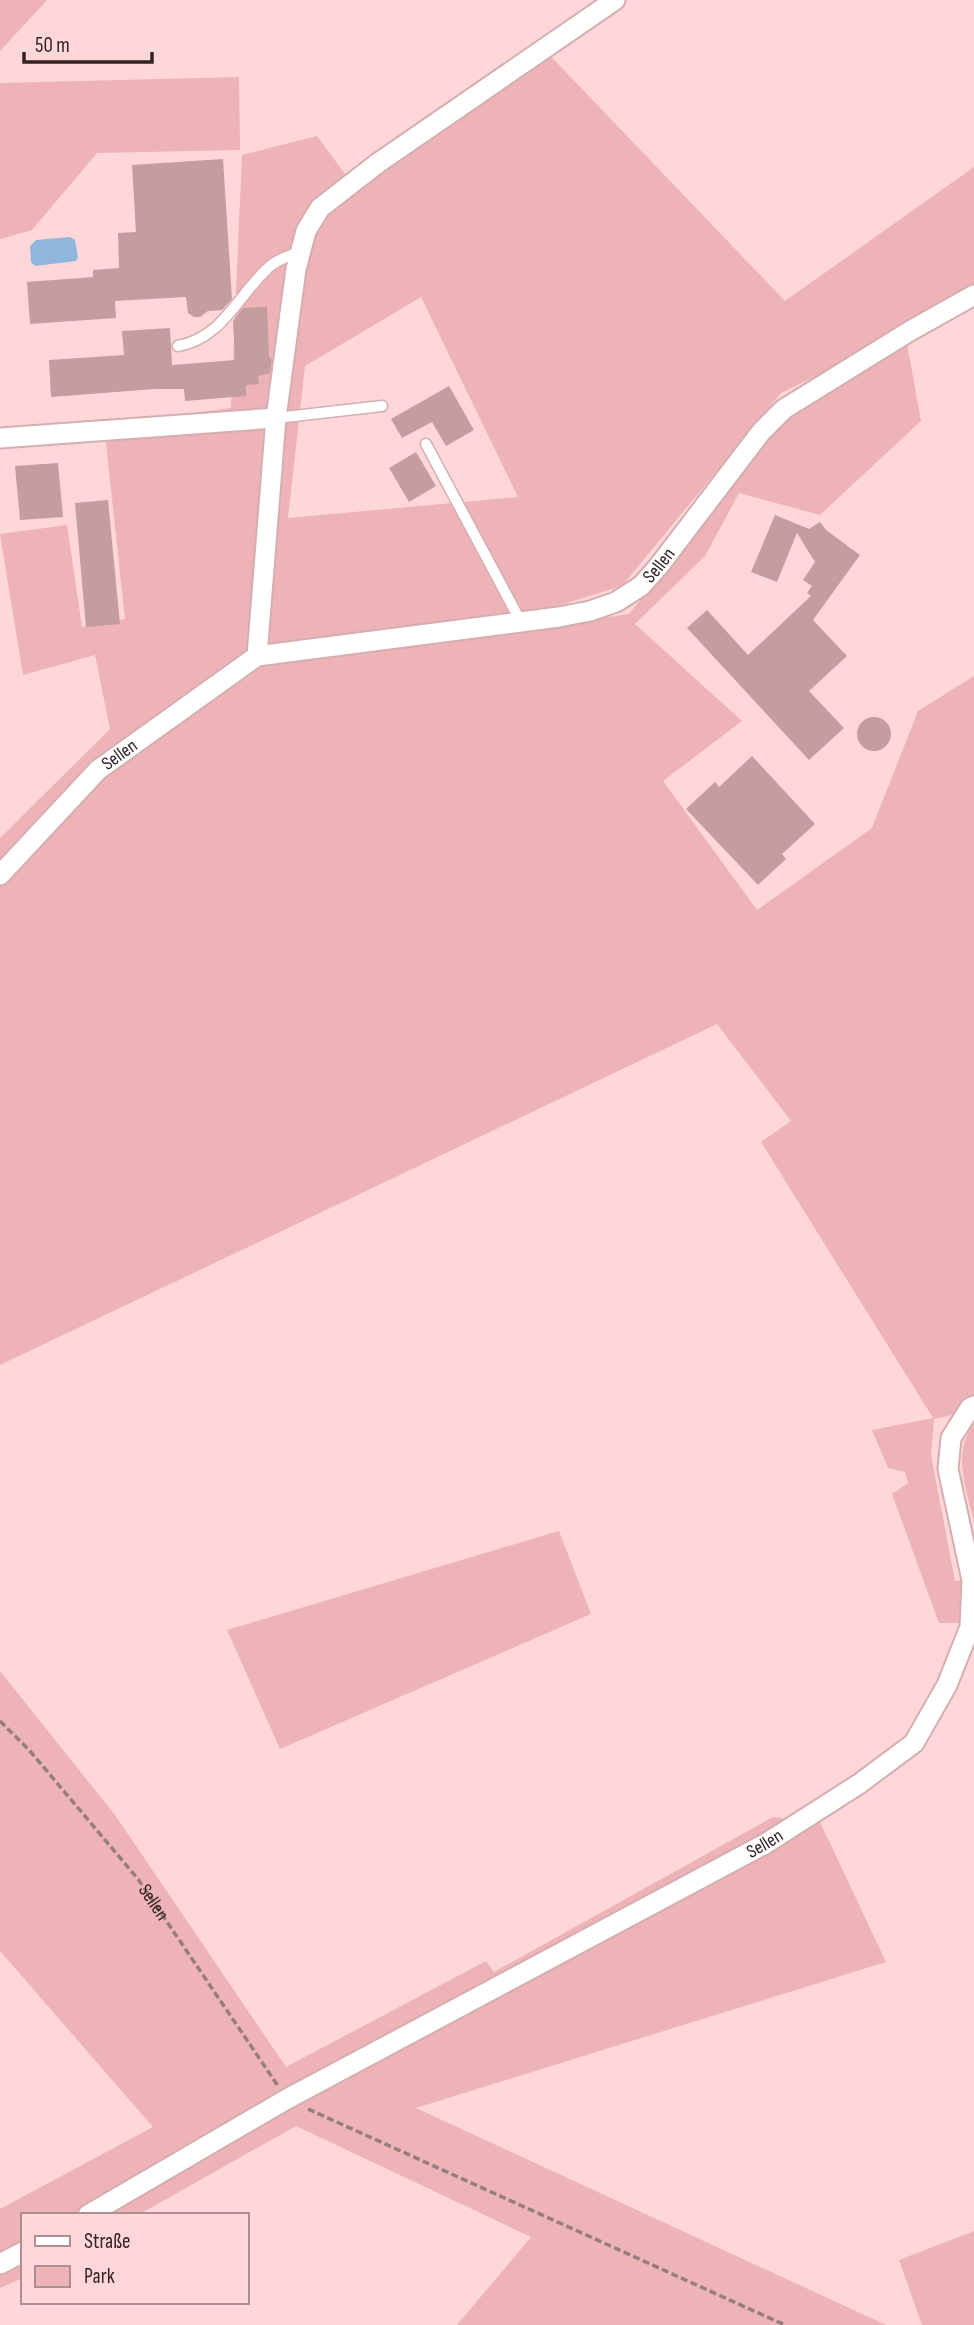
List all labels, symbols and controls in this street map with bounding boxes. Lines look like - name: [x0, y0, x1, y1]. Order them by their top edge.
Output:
- scale bar: [24, 21, 152, 65]
- text: 50 m: [35, 33, 70, 58]
- street label: Sellen: [638, 543, 680, 588]
- street label: Sellen: [97, 734, 142, 775]
- street label: Sellen: [742, 1824, 787, 1863]
- street label: Sellen: [133, 1880, 174, 1925]
- legend: [21, 2213, 248, 2304]
- text: Straße: [84, 2229, 130, 2254]
- text: Park: [84, 2264, 115, 2289]

